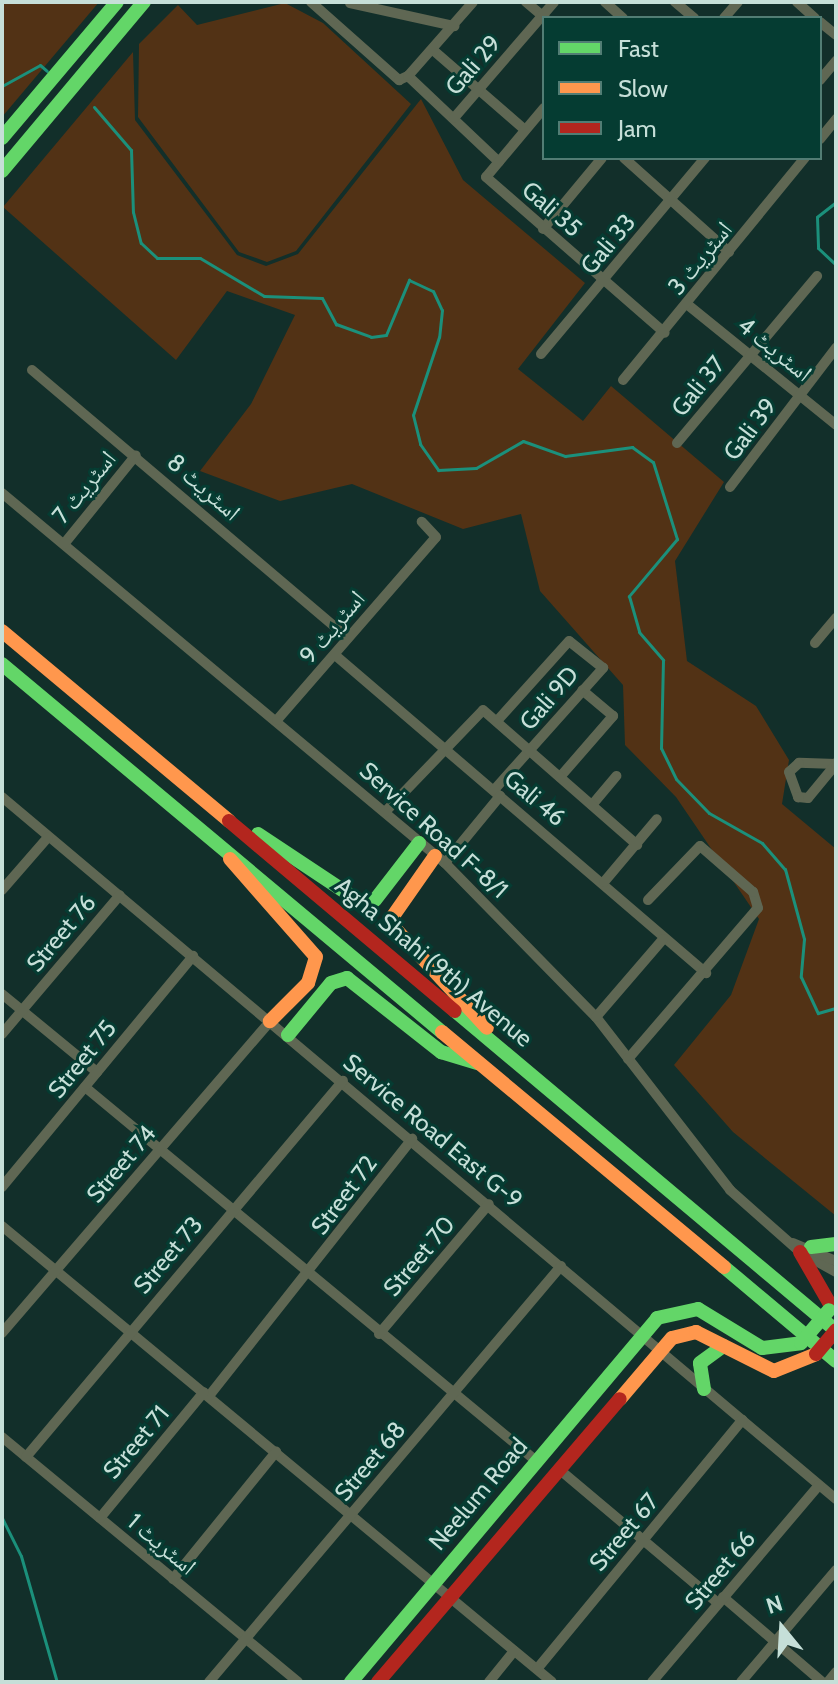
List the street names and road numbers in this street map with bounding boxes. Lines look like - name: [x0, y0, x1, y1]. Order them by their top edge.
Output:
- street label: Gali 29: [439, 29, 507, 101]
- street label: Gali 35: [516, 175, 588, 243]
- street label: Gali 33: [575, 208, 641, 280]
- street label: اسٹریٹ 3: [662, 215, 738, 301]
- street label: اسٹریٹ 4: [732, 310, 818, 388]
- street label: Gali 37: [665, 350, 731, 422]
- street label: Gali 39: [717, 392, 783, 466]
- street label: اسٹریٹ 7: [46, 445, 122, 529]
- street label: اسٹریٹ 8: [161, 447, 247, 527]
- street label: اسٹریٹ 9: [293, 585, 371, 669]
- street label: Gali 9D: [514, 660, 584, 736]
- street label: Service Road F-8/1: [354, 756, 514, 904]
- street label: Gali 46: [498, 764, 572, 832]
- street label: Agha Shahi (9th) Avenue: [329, 871, 539, 1053]
- street label: Street 76: [20, 888, 102, 978]
- street label: Street 75: [42, 1014, 122, 1104]
- street label: Service Road East G-9: [338, 1048, 528, 1214]
- street label: Street 74: [80, 1119, 162, 1209]
- street label: Street 72: [305, 1150, 383, 1240]
- street label: Street 73: [127, 1210, 209, 1300]
- street label: Street 70: [377, 1210, 461, 1302]
- street label: Street 71: [97, 1399, 175, 1485]
- street label: Street 68: [328, 1415, 412, 1507]
- street label: Neelum Road: [423, 1432, 533, 1556]
- street label: Street 67: [583, 1487, 665, 1577]
- street label: اسٹریٹ 1: [122, 1507, 202, 1581]
- street label: Street 66: [679, 1525, 761, 1615]

